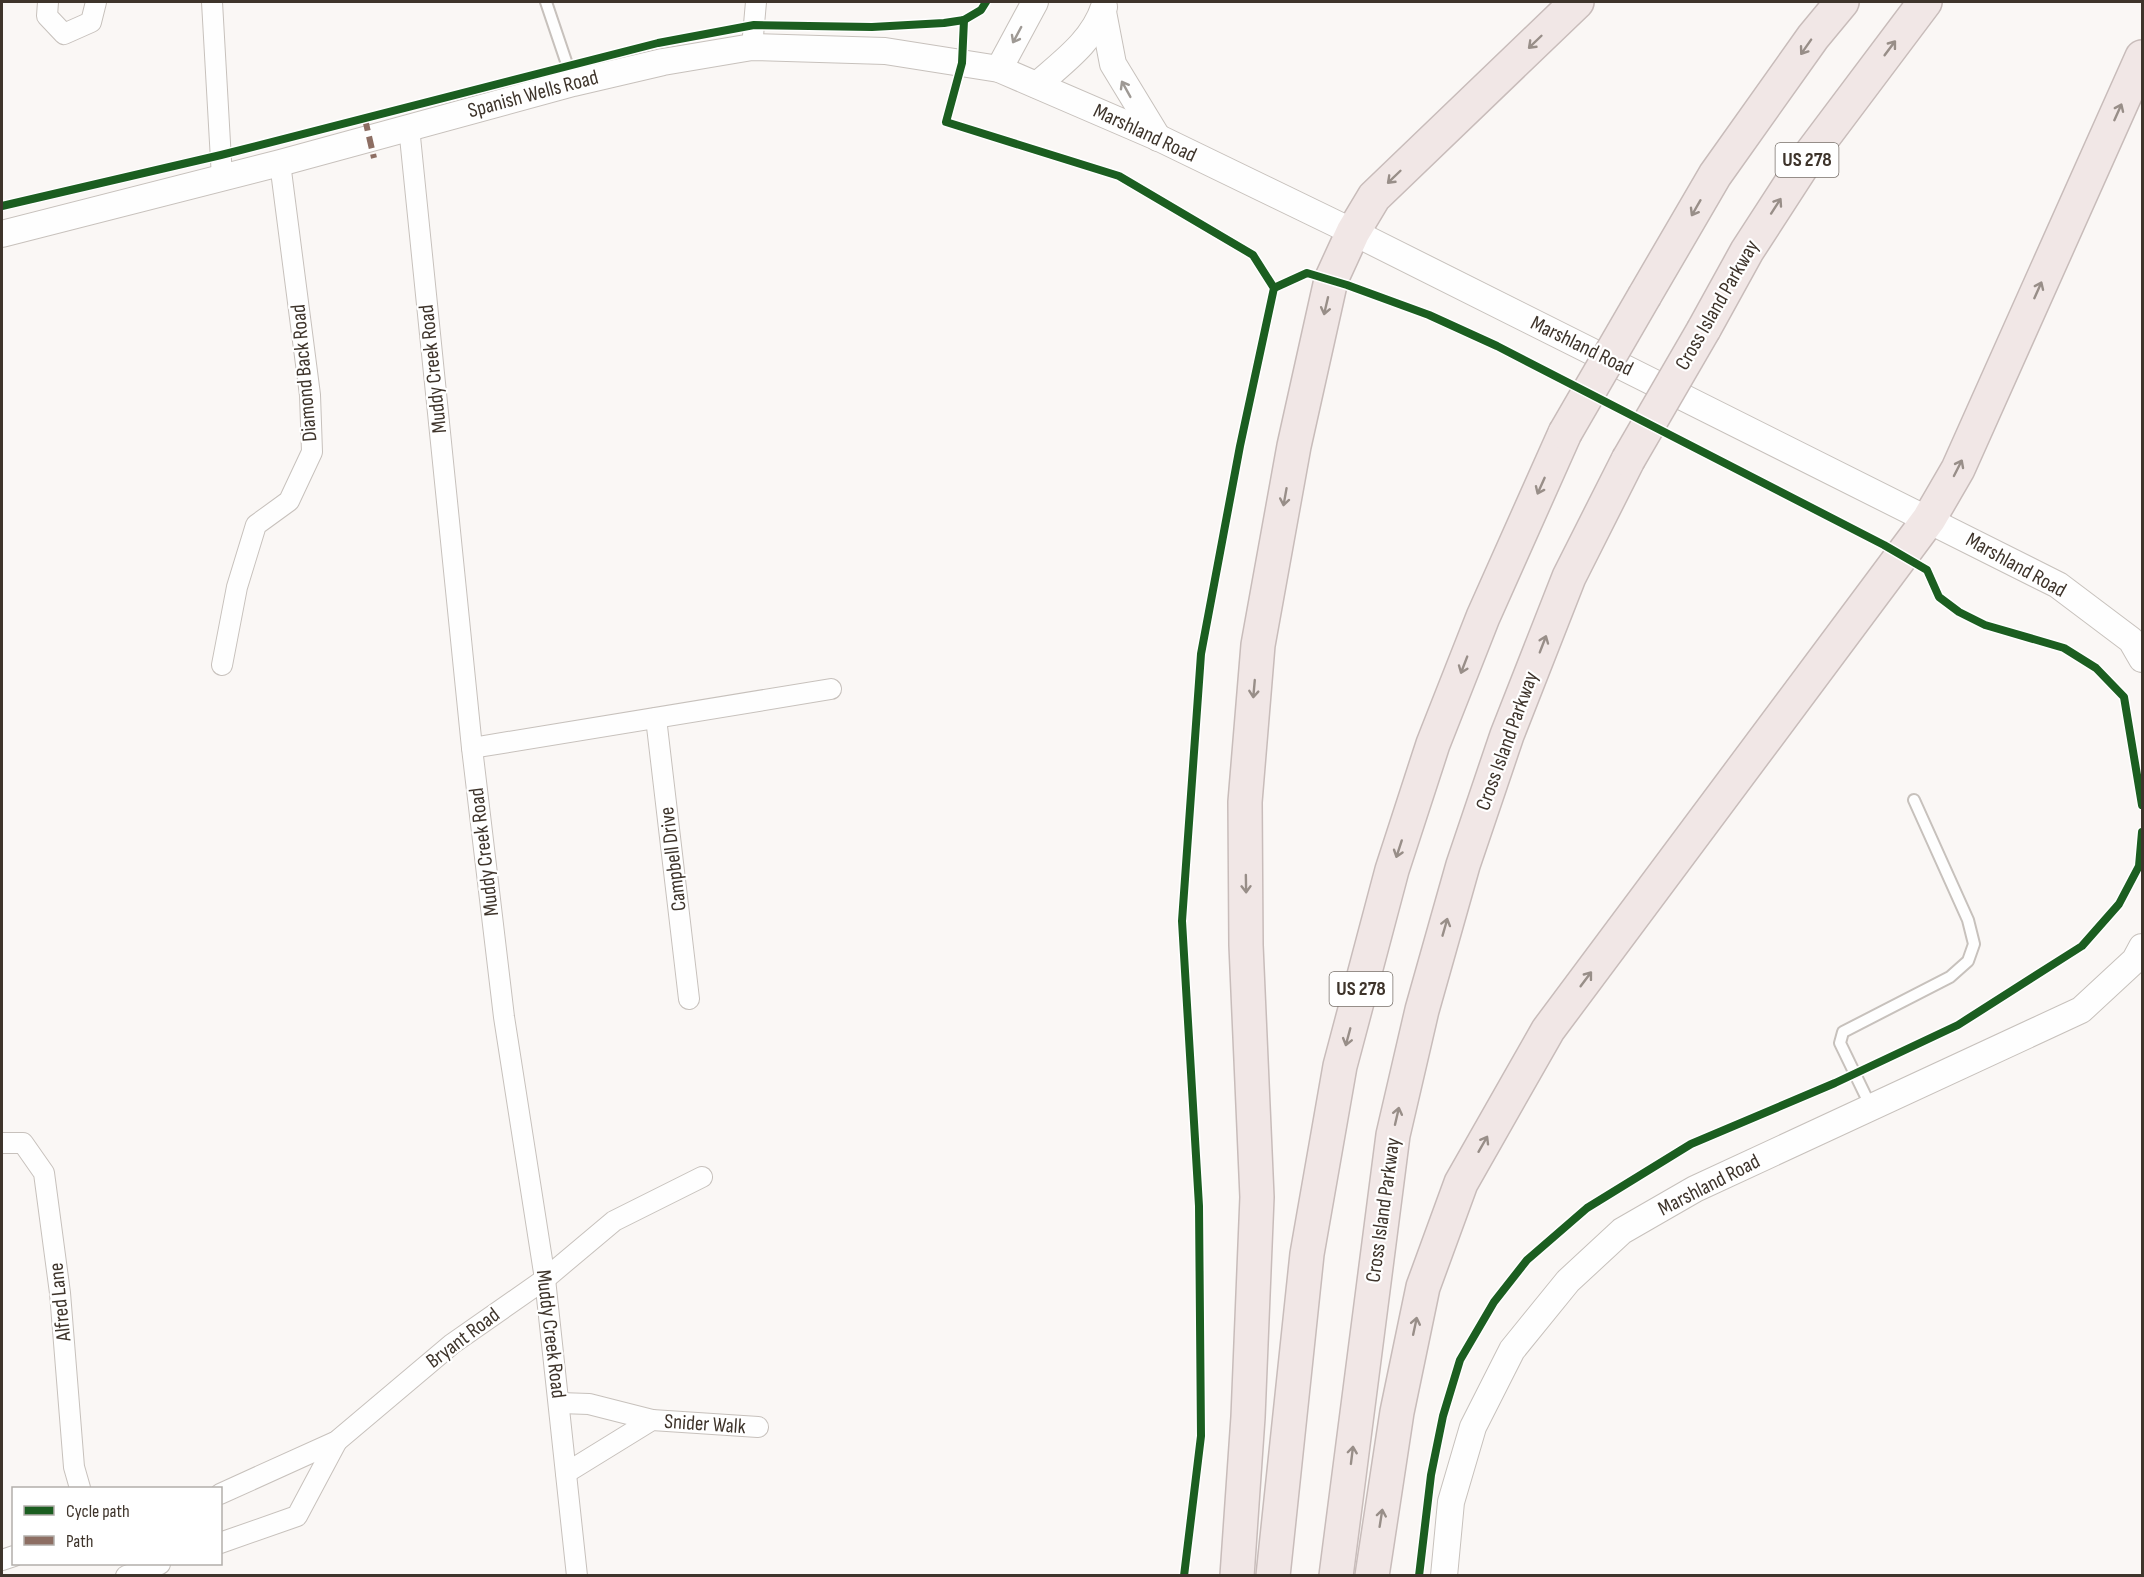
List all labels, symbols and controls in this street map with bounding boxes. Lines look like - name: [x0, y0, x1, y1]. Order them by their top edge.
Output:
- one-way arrow: [1011, 26, 1022, 44]
- one-way arrow: [1528, 35, 1543, 49]
- one-way arrow: [1800, 39, 1812, 55]
- one-way arrow: [1884, 41, 1897, 57]
- street label: Spanish Wells Road: [465, 65, 601, 123]
- one-way arrow: [1120, 81, 1132, 98]
- street label: Marshland Road: [1089, 98, 1201, 168]
- one-way arrow: [2113, 104, 2124, 122]
- road number: US 278: [1776, 143, 1838, 177]
- one-way arrow: [1387, 170, 1402, 184]
- one-way arrow: [1771, 198, 1783, 215]
- one-way arrow: [1689, 199, 1701, 216]
- street label: Cross Island Parkway: [1670, 236, 1764, 374]
- one-way arrow: [2033, 281, 2044, 300]
- one-way arrow: [1319, 297, 1331, 316]
- street label: Diamond Back Road: [286, 303, 322, 443]
- street label: Muddy Creek Road: [414, 303, 452, 435]
- street label: Marshland Road: [1527, 310, 1637, 382]
- one-way arrow: [1953, 459, 1964, 477]
- one-way arrow: [1535, 477, 1546, 495]
- one-way arrow: [1279, 487, 1290, 506]
- street label: Marshland Road: [1961, 527, 2071, 603]
- one-way arrow: [1538, 635, 1549, 654]
- one-way arrow: [1458, 655, 1469, 674]
- street label: Cross Island Parkway: [1470, 668, 1544, 814]
- one-way arrow: [1248, 679, 1259, 699]
- street label: Muddy Creek Road: [464, 786, 504, 918]
- street label: Campbell Drive: [654, 805, 692, 913]
- one-way arrow: [1393, 839, 1404, 858]
- one-way arrow: [1240, 874, 1252, 894]
- one-way arrow: [1440, 918, 1451, 937]
- one-way arrow: [1580, 971, 1593, 987]
- road number: US 278: [1330, 972, 1392, 1006]
- one-way arrow: [1342, 1027, 1353, 1046]
- one-way arrow: [1392, 1107, 1404, 1126]
- street label: Cross Island Parkway: [1360, 1136, 1406, 1284]
- one-way arrow: [1477, 1136, 1489, 1153]
- street label: Marshland Road: [1654, 1149, 1764, 1221]
- street label: Alfred Lane: [43, 1262, 77, 1343]
- street label: Muddy Creek Road: [531, 1268, 571, 1400]
- street label: Bryant Road: [421, 1302, 505, 1374]
- one-way arrow: [1410, 1317, 1421, 1336]
- street label: Snider Walk: [663, 1409, 747, 1439]
- one-way arrow: [1346, 1446, 1357, 1465]
- legend: [12, 1487, 222, 1565]
- text: Cycle path: [66, 1501, 130, 1522]
- one-way arrow: [1375, 1508, 1386, 1528]
- text: Path: [66, 1531, 94, 1552]

